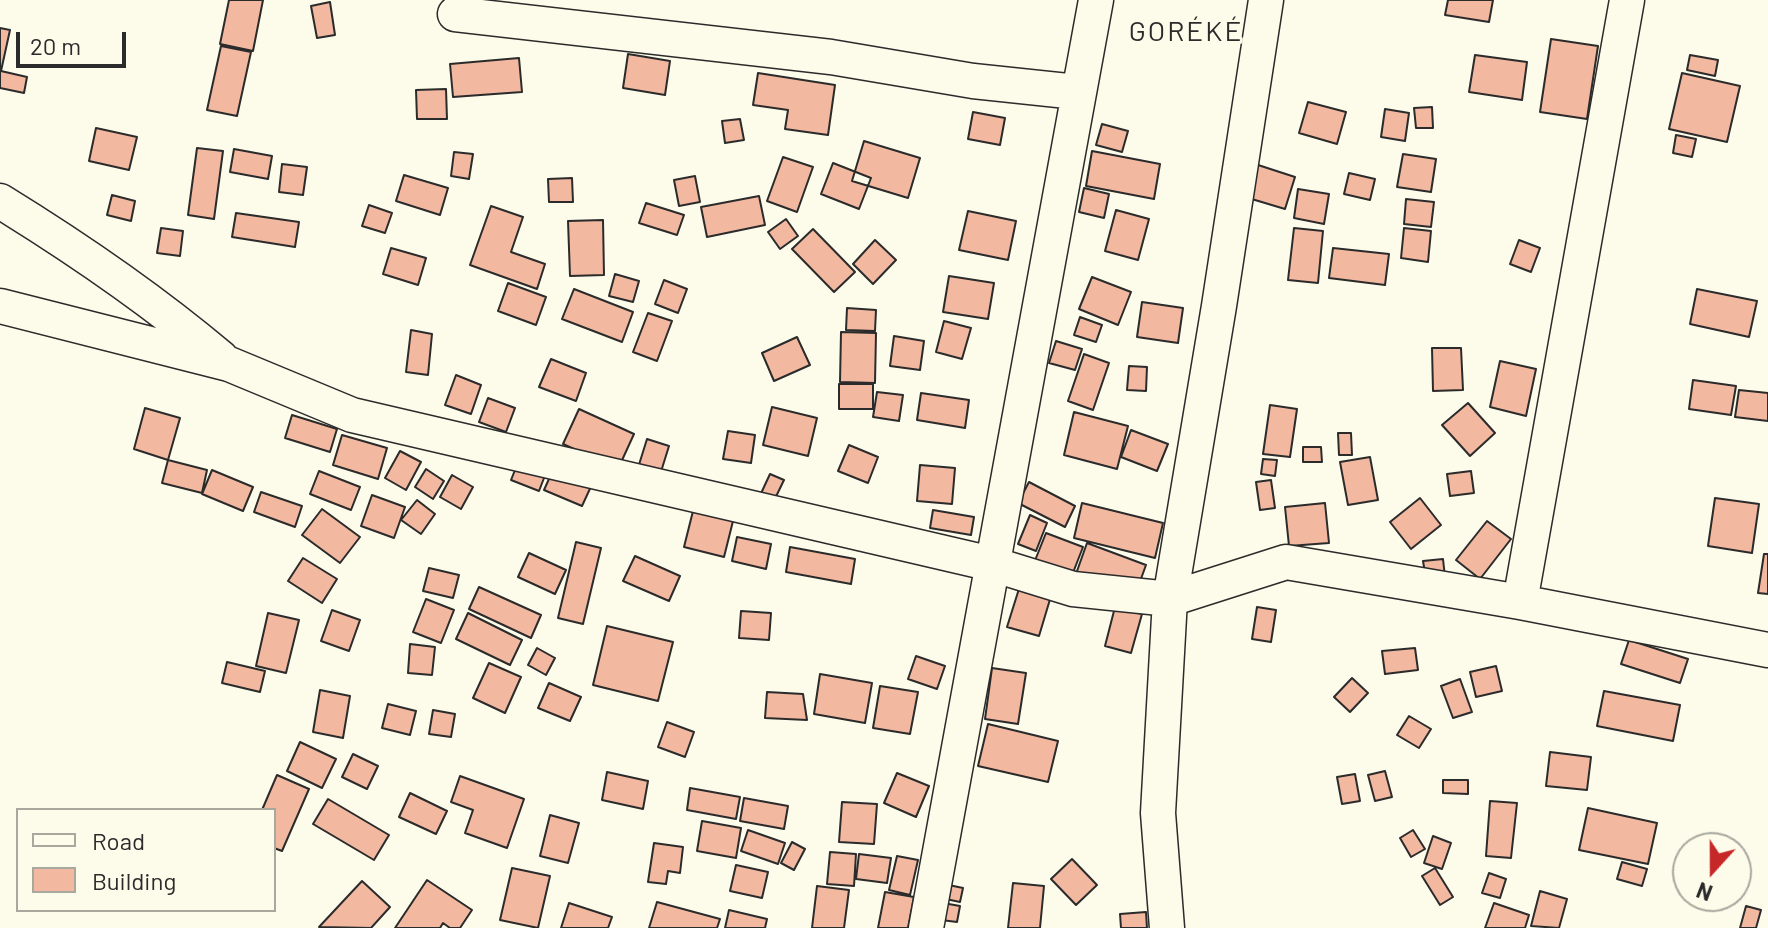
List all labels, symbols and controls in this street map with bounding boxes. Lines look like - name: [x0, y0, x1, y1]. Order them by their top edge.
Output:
- district label: GORÉKÉ: [1129, 15, 1243, 49]
- scale bar: [20, 16, 130, 66]
- text: 20 m: [30, 31, 81, 60]
- legend: [16, 808, 276, 912]
- text: Road: [92, 826, 145, 855]
- north arrow: [1672, 832, 1752, 912]
- text: Building: [92, 866, 176, 895]
- text: N: [1693, 878, 1716, 907]

